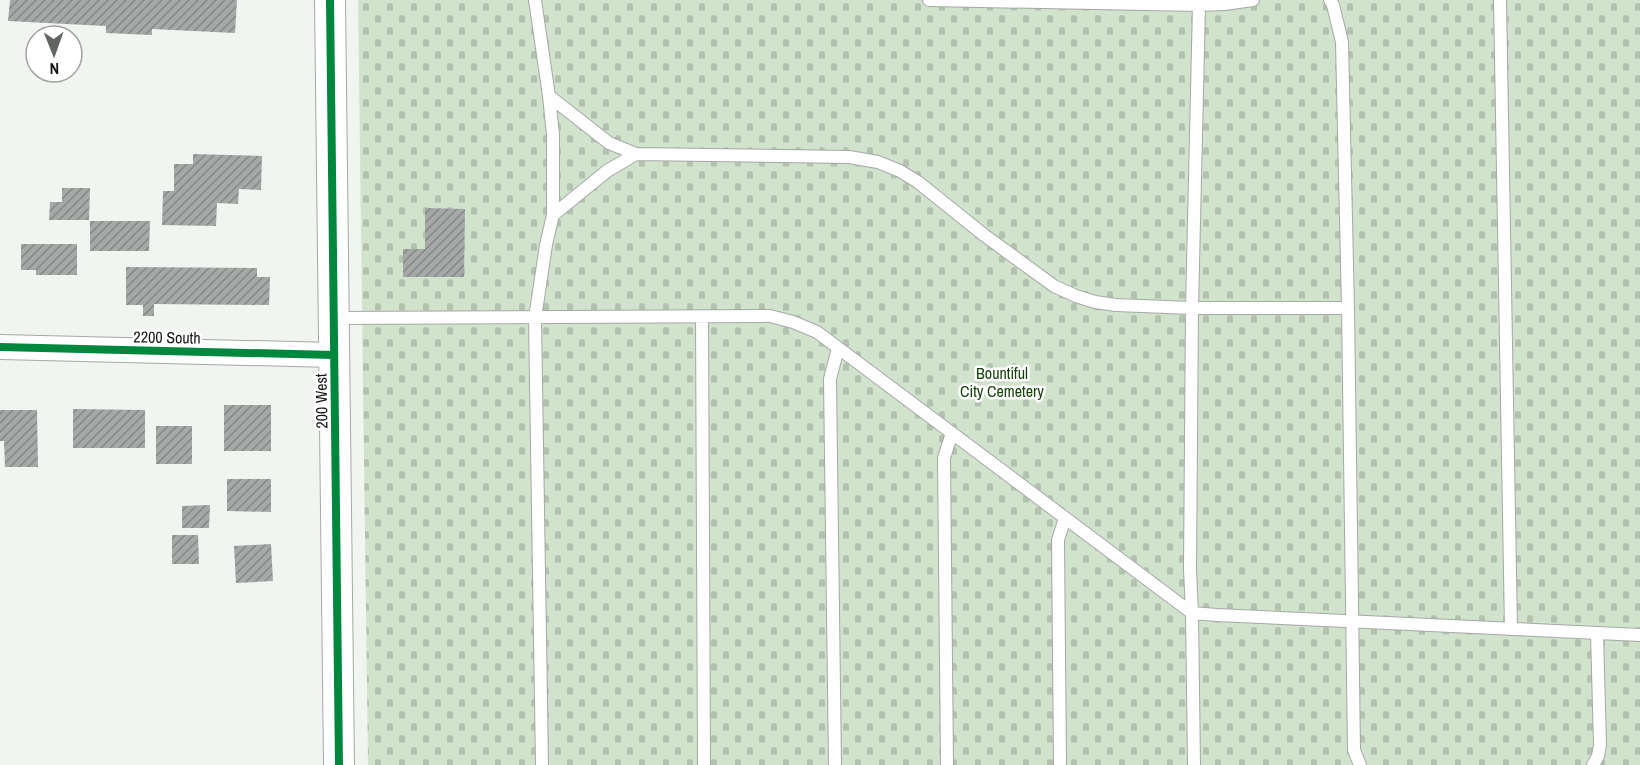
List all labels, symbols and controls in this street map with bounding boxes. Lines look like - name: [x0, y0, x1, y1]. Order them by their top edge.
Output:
- north arrow: [24, 24, 84, 84]
- text: N: [49, 58, 59, 80]
- street label: 2200 South: [133, 325, 201, 349]
- park label: Bountiful City Cemetery: [960, 362, 1044, 402]
- street label: 200 West: [310, 373, 332, 429]

